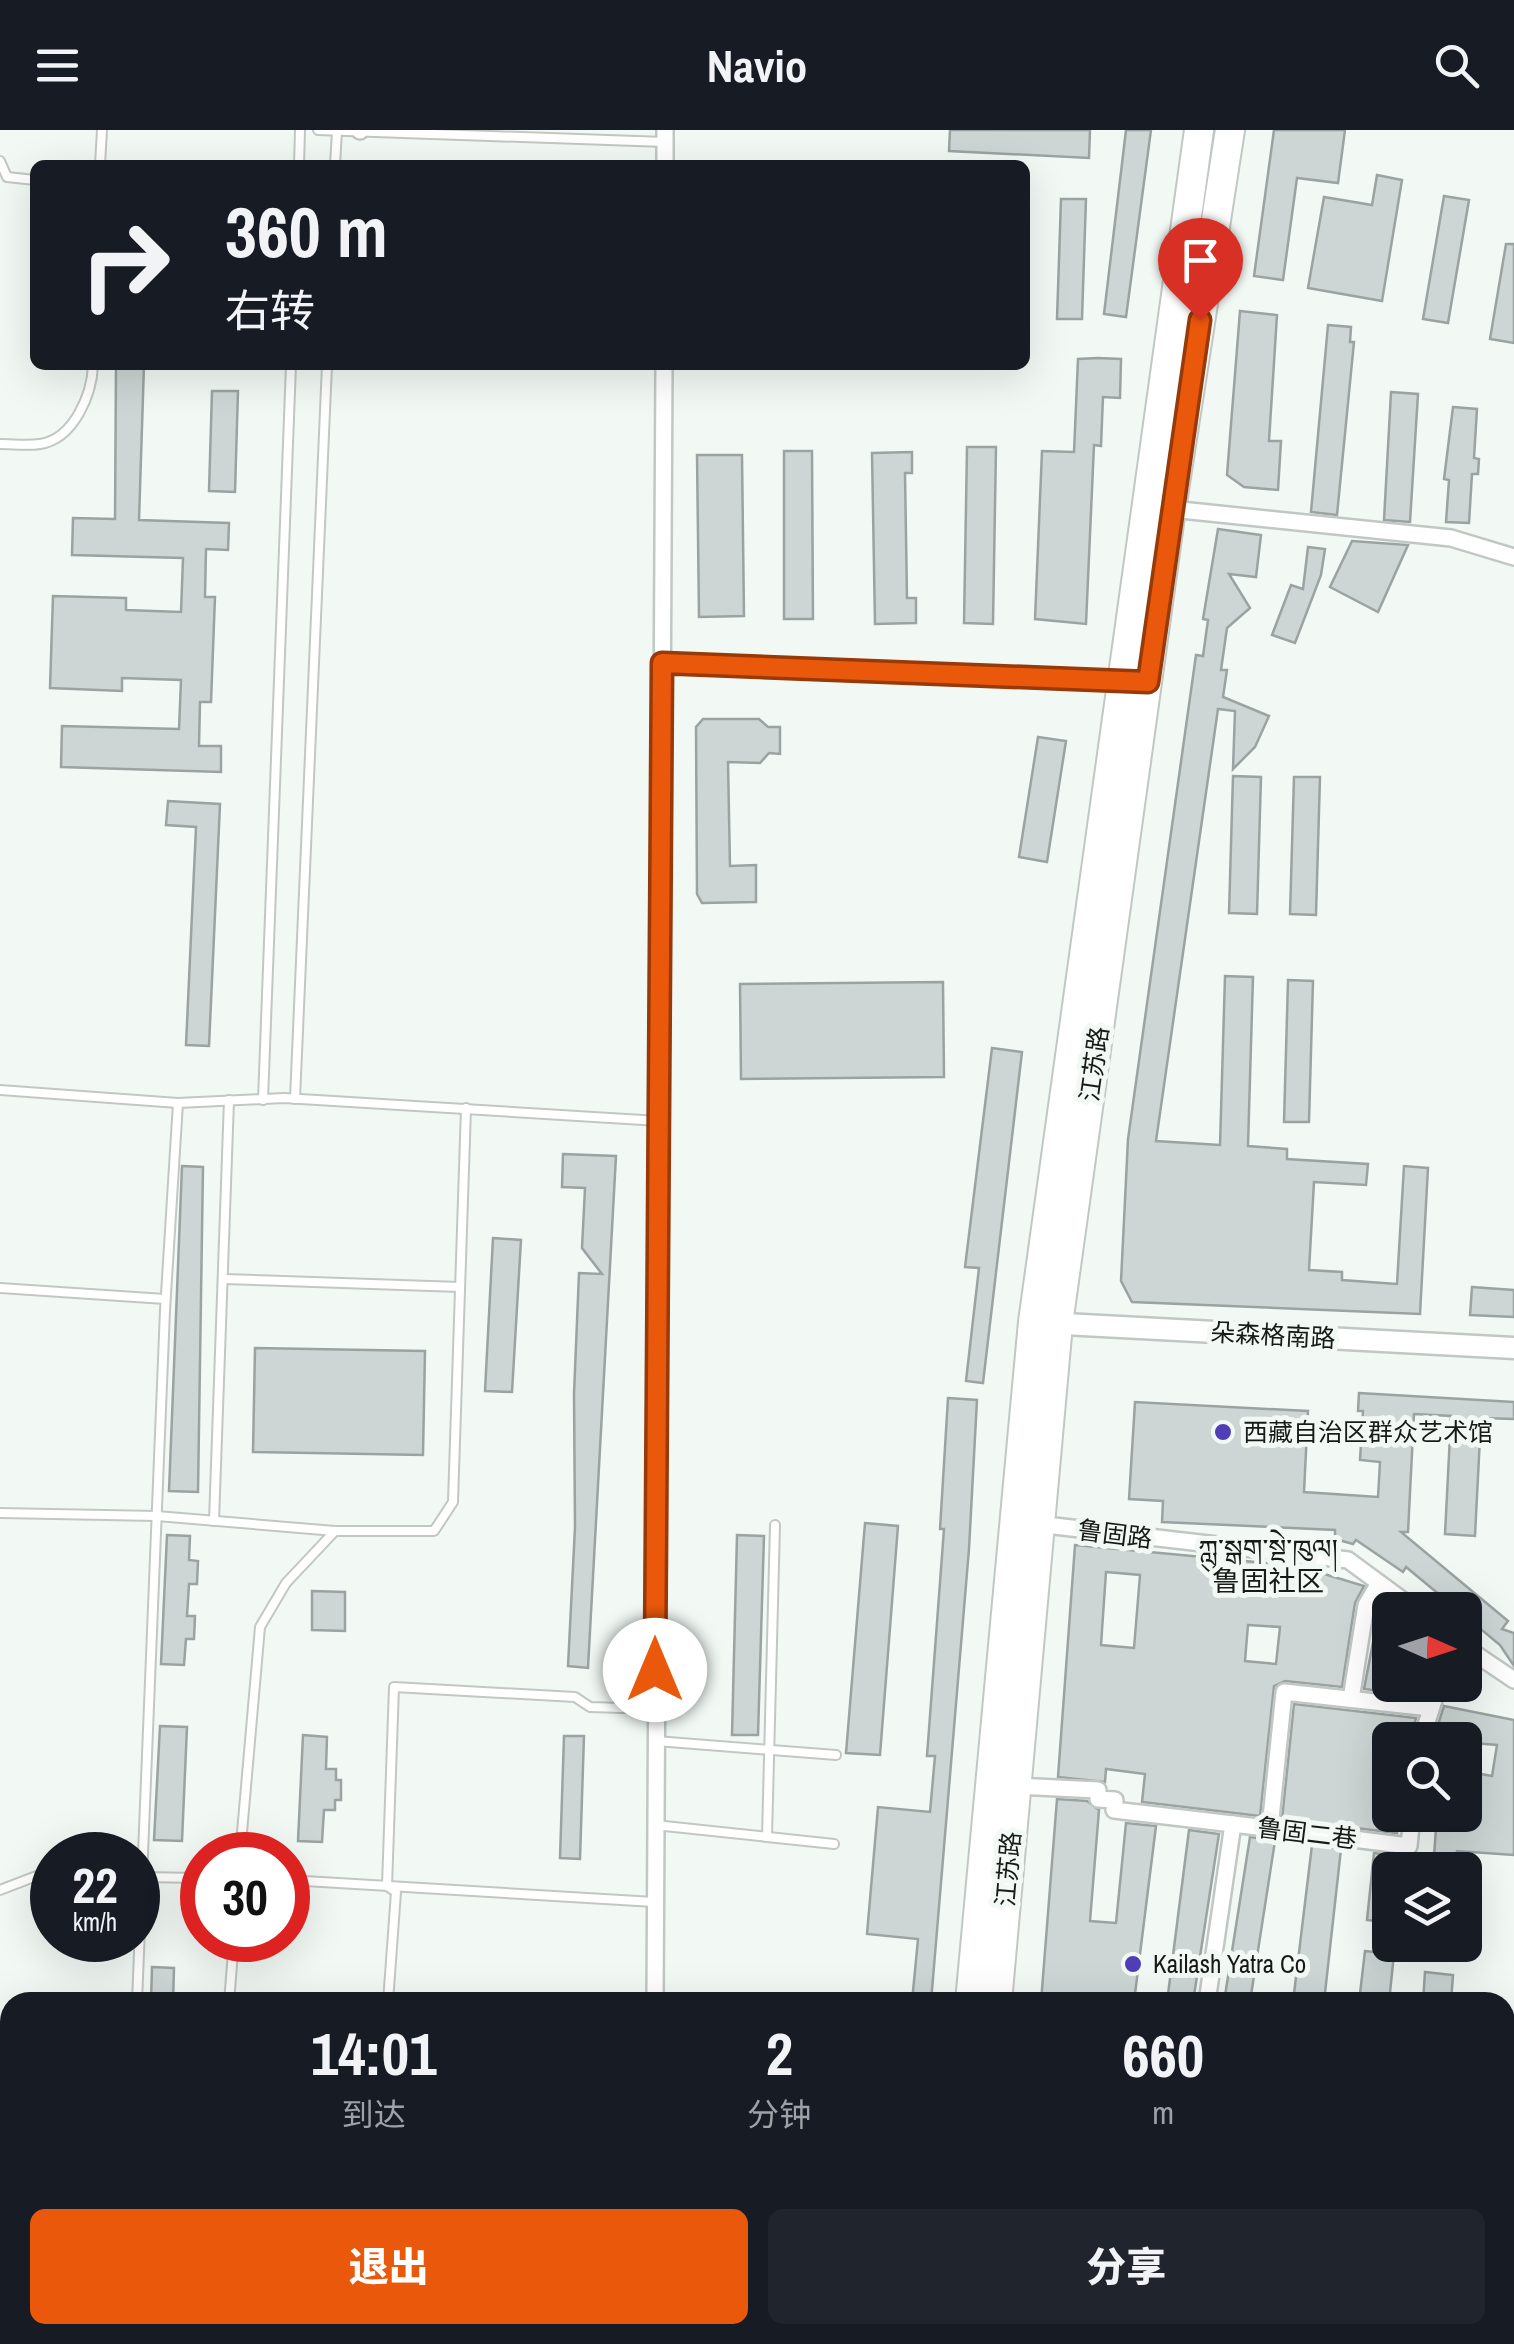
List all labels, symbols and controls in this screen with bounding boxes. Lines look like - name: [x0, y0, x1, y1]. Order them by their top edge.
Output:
- text: Navio: [707, 35, 807, 96]
- icon: menu: [30, 38, 85, 93]
- icon: search: [1429, 38, 1484, 93]
- text: 360 m: [225, 185, 388, 279]
- icon: right: [60, 200, 190, 330]
- pin: [1158, 218, 1243, 321]
- icon: arrive: [1173, 233, 1228, 288]
- text: 右转: [225, 280, 315, 341]
- street label: 江苏路: [1072, 1024, 1116, 1104]
- street label: 朵森格南路: [1210, 1315, 1336, 1355]
- place label: 西藏自治区群众艺术馆: [1243, 1415, 1493, 1449]
- marker: 西藏自治区群众艺术馆: [1212, 1421, 1234, 1443]
- street label: 鲁固路: [1076, 1513, 1154, 1555]
- district label: ཀླུ་སྒུག་སྡེ་ཁུལ། 鲁固社区: [1198, 1529, 1338, 1600]
- north arrow: [1372, 1592, 1482, 1702]
- map controls: [1372, 1592, 1482, 1962]
- position arrow: [603, 1618, 707, 1722]
- button: search: [1372, 1722, 1482, 1832]
- street label: 鲁固二巷: [1255, 1810, 1359, 1856]
- street label: 江苏路: [988, 1830, 1028, 1908]
- speed limit sign: 30: [180, 1832, 310, 1962]
- text: 22: [72, 1851, 118, 1919]
- button: layers: [1372, 1852, 1482, 1962]
- text: km/h: [73, 1905, 117, 1939]
- place label: Kailash Yatra Co: [1153, 1947, 1306, 1981]
- marker: Kailash Yatra Co: [1122, 1953, 1144, 1975]
- text: 14:01: [311, 2013, 437, 2094]
- text: 2: [766, 2013, 793, 2094]
- text: 660: [1122, 2015, 1204, 2096]
- text: m: [1152, 2091, 1174, 2134]
- text: 到达: [342, 2093, 406, 2136]
- text: 分钟: [747, 2093, 811, 2136]
- button: 退出: [30, 2209, 748, 2324]
- button: 分享: [768, 2209, 1485, 2324]

